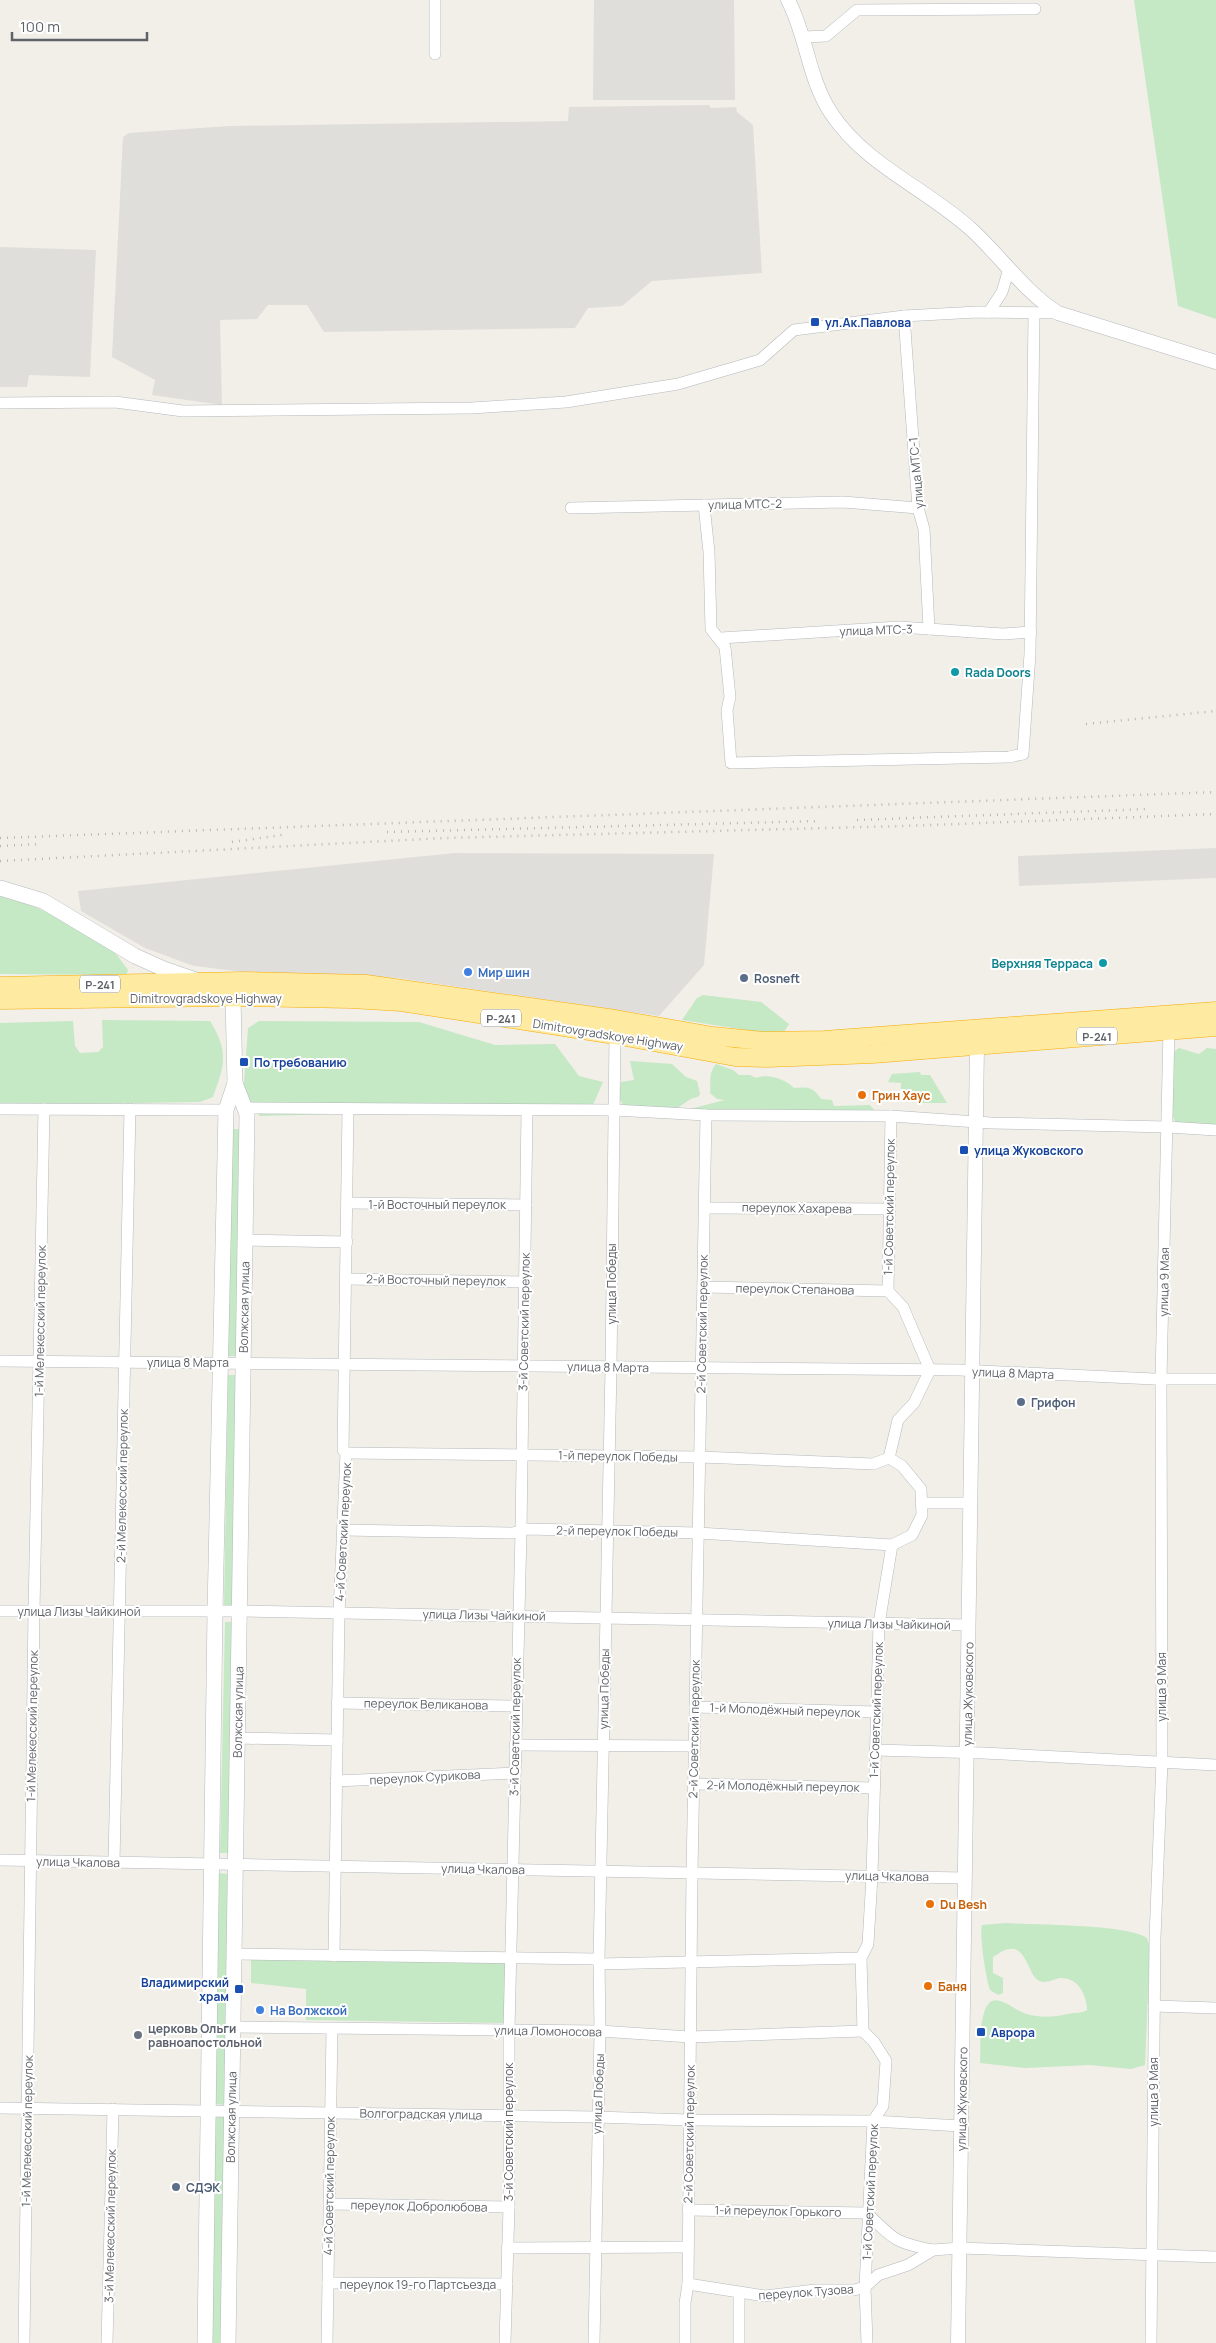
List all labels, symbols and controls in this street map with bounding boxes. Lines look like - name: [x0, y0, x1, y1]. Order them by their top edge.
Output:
- scale bar: [12, 10, 148, 42]
- text: 100 m: [20, 16, 60, 37]
- place label: ул.Ак.Павлова: [825, 314, 911, 331]
- marker: ул.Ак.Павлова: [809, 316, 821, 328]
- street label: улица МТС-1: [904, 436, 928, 510]
- street label: улица МТС-2: [708, 495, 782, 513]
- street label: улица МТС-3: [839, 620, 913, 640]
- place label: Rada Doors: [965, 664, 1031, 681]
- marker: Rada Doors: [949, 666, 961, 678]
- place label: Верхняя Терраса: [991, 955, 1093, 972]
- marker: Верхняя Терраса: [1097, 957, 1109, 969]
- place label: Мир шин: [478, 964, 530, 981]
- marker: Мир шин: [462, 966, 474, 978]
- place label: Rosneft: [754, 970, 800, 987]
- marker: Rosneft: [738, 972, 750, 984]
- road number: Р-241: [80, 976, 120, 992]
- street label: Dimitrovgradskoye Highway: [130, 990, 283, 1007]
- road number: Р-241: [481, 1010, 521, 1026]
- street label: Dimitrovgradskoye Highway: [532, 1015, 685, 1055]
- road number: Р-241: [1077, 1028, 1117, 1044]
- place label: По требованию: [254, 1054, 347, 1071]
- marker: По требованию: [238, 1056, 250, 1068]
- place label: Грин Хаус: [872, 1087, 930, 1104]
- marker: Грин Хаус: [856, 1089, 868, 1101]
- street label: 1-й Советский переулок: [879, 1138, 899, 1275]
- place label: улица Жуковского: [974, 1142, 1084, 1159]
- marker: улица Жуковского: [958, 1144, 970, 1156]
- street label: 1-й Восточный переулок: [368, 1196, 507, 1213]
- street label: переулок Хахарева: [742, 1199, 852, 1217]
- street label: 1-й Мелекесский переулок: [30, 1244, 50, 1397]
- street label: улица Победы: [603, 1244, 620, 1324]
- street label: улица 9 Мая: [1155, 1247, 1173, 1317]
- street label: 3-й Советский переулок: [514, 1252, 534, 1391]
- street label: 2-й Советский переулок: [692, 1253, 712, 1393]
- street label: Волжская улица: [235, 1261, 253, 1353]
- street label: 2-й Восточный переулок: [366, 1270, 507, 1290]
- street label: переулок Степанова: [735, 1279, 855, 1299]
- street label: улица 8 Марта: [147, 1354, 229, 1371]
- street label: улица 8 Марта: [567, 1358, 649, 1376]
- street label: улица 8 Марта: [972, 1363, 1054, 1383]
- place label: Грифон: [1031, 1394, 1076, 1411]
- marker: Грифон: [1015, 1396, 1027, 1408]
- street label: 2-й Мелекесский переулок: [112, 1408, 132, 1563]
- street label: 1-й переулок Победы: [558, 1446, 678, 1466]
- street label: 4-й Советский переулок: [331, 1461, 355, 1602]
- street label: 2-й переулок Победы: [556, 1521, 678, 1541]
- street label: улица Лизы Чайкиной: [17, 1603, 141, 1620]
- street label: улица Лизы Чайкиной: [422, 1605, 546, 1625]
- street label: улица Лизы Чайкиной: [827, 1614, 951, 1634]
- street label: 1-й Советский переулок: [865, 1640, 887, 1779]
- street label: улица Жуковского: [959, 1642, 977, 1746]
- street label: улица Победы: [595, 1648, 613, 1730]
- street label: 1-й Мелекесский переулок: [22, 1649, 42, 1802]
- street label: улица 9 Мая: [1153, 1652, 1170, 1722]
- street label: 3-й Советский переулок: [505, 1657, 525, 1796]
- street label: 2-й Советский переулок: [684, 1658, 704, 1798]
- street label: Волжская улица: [229, 1666, 247, 1758]
- street label: переулок Великанова: [364, 1694, 488, 1714]
- street label: 1-й Молодёжный переулок: [709, 1699, 862, 1721]
- street label: переулок Сурикова: [369, 1766, 481, 1788]
- street label: 2-й Молодёжный переулок: [706, 1776, 861, 1796]
- street label: улица Чкалова: [36, 1853, 120, 1871]
- street label: улица Чкалова: [441, 1860, 525, 1878]
- street label: улица Чкалова: [845, 1867, 929, 1885]
- place label: Du Besh: [940, 1896, 987, 1913]
- marker: Du Besh: [924, 1898, 936, 1910]
- place label: Владимирский храм: [141, 1974, 229, 2005]
- place label: Баня: [938, 1978, 967, 1995]
- marker: Баня: [922, 1980, 934, 1992]
- marker: Владимирский храм: [233, 1983, 245, 1995]
- place label: На Волжской: [270, 2002, 347, 2019]
- marker: На Волжской: [254, 2004, 266, 2016]
- place label: церковь Ольги равноапостольной: [148, 2020, 262, 2051]
- street label: улица Ломоносова: [494, 2022, 602, 2040]
- place label: Аврора: [991, 2024, 1035, 2041]
- marker: Аврора: [975, 2026, 987, 2038]
- marker: церковь Ольги равноапостольной: [132, 2029, 144, 2041]
- street label: улица Жуковского: [953, 2047, 971, 2151]
- street label: улица Победы: [588, 2053, 608, 2135]
- street label: 1-й Мелекесский переулок: [17, 2054, 37, 2207]
- street label: улица 9 Мая: [1145, 2057, 1162, 2127]
- street label: 3-й Советский переулок: [500, 2062, 517, 2201]
- street label: 2-й Советский переулок: [679, 2063, 699, 2203]
- street label: Волжская улица: [222, 2071, 240, 2163]
- street label: Волгоградская улица: [360, 2104, 482, 2124]
- street label: 4-й Советский переулок: [319, 2115, 339, 2256]
- street label: 1-й Советский переулок: [858, 2122, 882, 2261]
- street label: 3-й Мелекесский переулок: [100, 2148, 120, 2303]
- place label: СДЭК: [186, 2179, 220, 2196]
- marker: СДЭК: [170, 2181, 182, 2193]
- street label: переулок Добролюбова: [350, 2196, 488, 2216]
- street label: 1-й переулок Горького: [714, 2201, 842, 2221]
- street label: переулок 19-го Партсъезда: [340, 2276, 496, 2293]
- street label: переулок Тузова: [758, 2280, 854, 2304]

